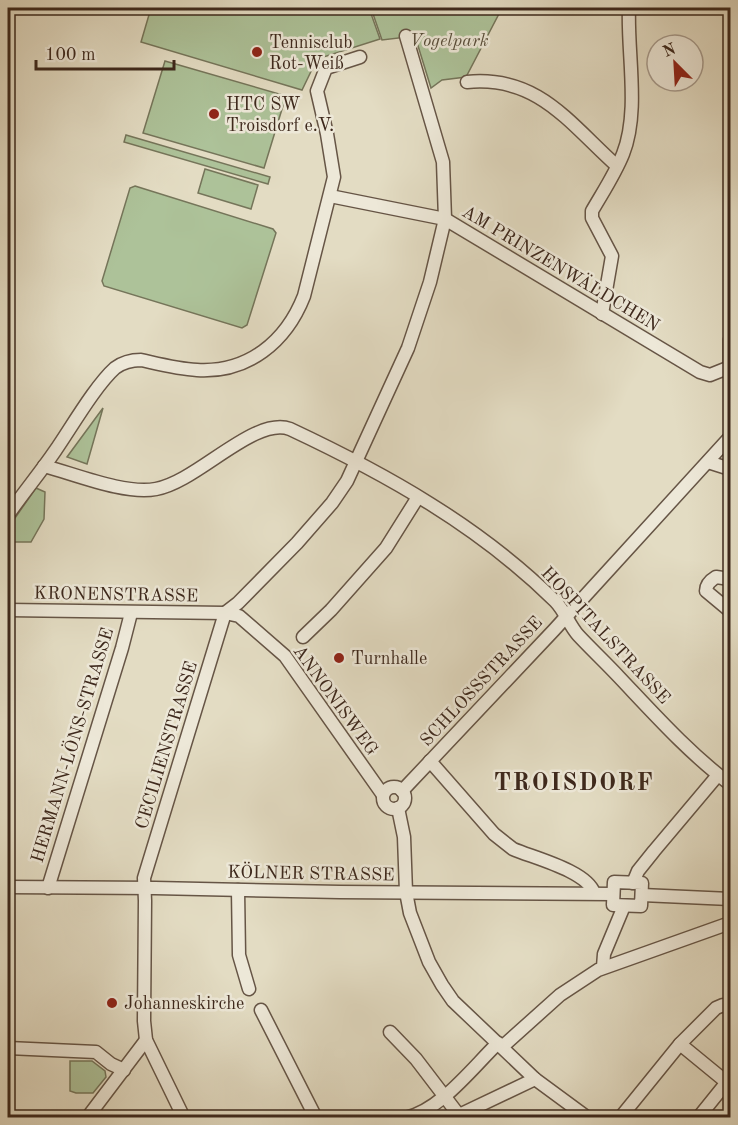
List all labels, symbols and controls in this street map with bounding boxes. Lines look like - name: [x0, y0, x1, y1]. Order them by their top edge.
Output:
- park label: Vogelpark: [409, 32, 489, 50]
- scale bar: [36, 33, 174, 71]
- north arrow: [645, 33, 705, 93]
- place label: Tennisclub Rot-Weiß: [269, 34, 353, 73]
- text: N: [661, 41, 679, 61]
- marker: Tennisclub Rot-Weiß: [250, 45, 264, 59]
- text: 100 m: [45, 46, 96, 64]
- place label: HTC SW Troisdorf e.V.: [226, 96, 334, 135]
- marker: HTC SW Troisdorf e.V.: [207, 107, 221, 121]
- street label: AM PRINZENWÄLDCHEN: [459, 200, 664, 335]
- street label: HOSPITALSTRASSE: [537, 564, 673, 708]
- street label: KRONENSTRASSE: [34, 585, 198, 605]
- street label: SCHLOSSSTRASSE: [417, 613, 546, 750]
- street label: HERMANN-LÖNS-STRASSE: [25, 625, 117, 865]
- street label: ANNONISWEG: [289, 642, 381, 759]
- place label: Turnhalle: [351, 650, 427, 668]
- marker: Turnhalle: [332, 651, 346, 665]
- street label: CECILIENSTRASSE: [133, 659, 201, 831]
- district label: TROISDORF: [494, 772, 654, 796]
- street label: KÖLNER STRASSE: [227, 860, 395, 884]
- place label: Johanneskirche: [124, 995, 244, 1013]
- marker: Johanneskirche: [105, 996, 119, 1010]

